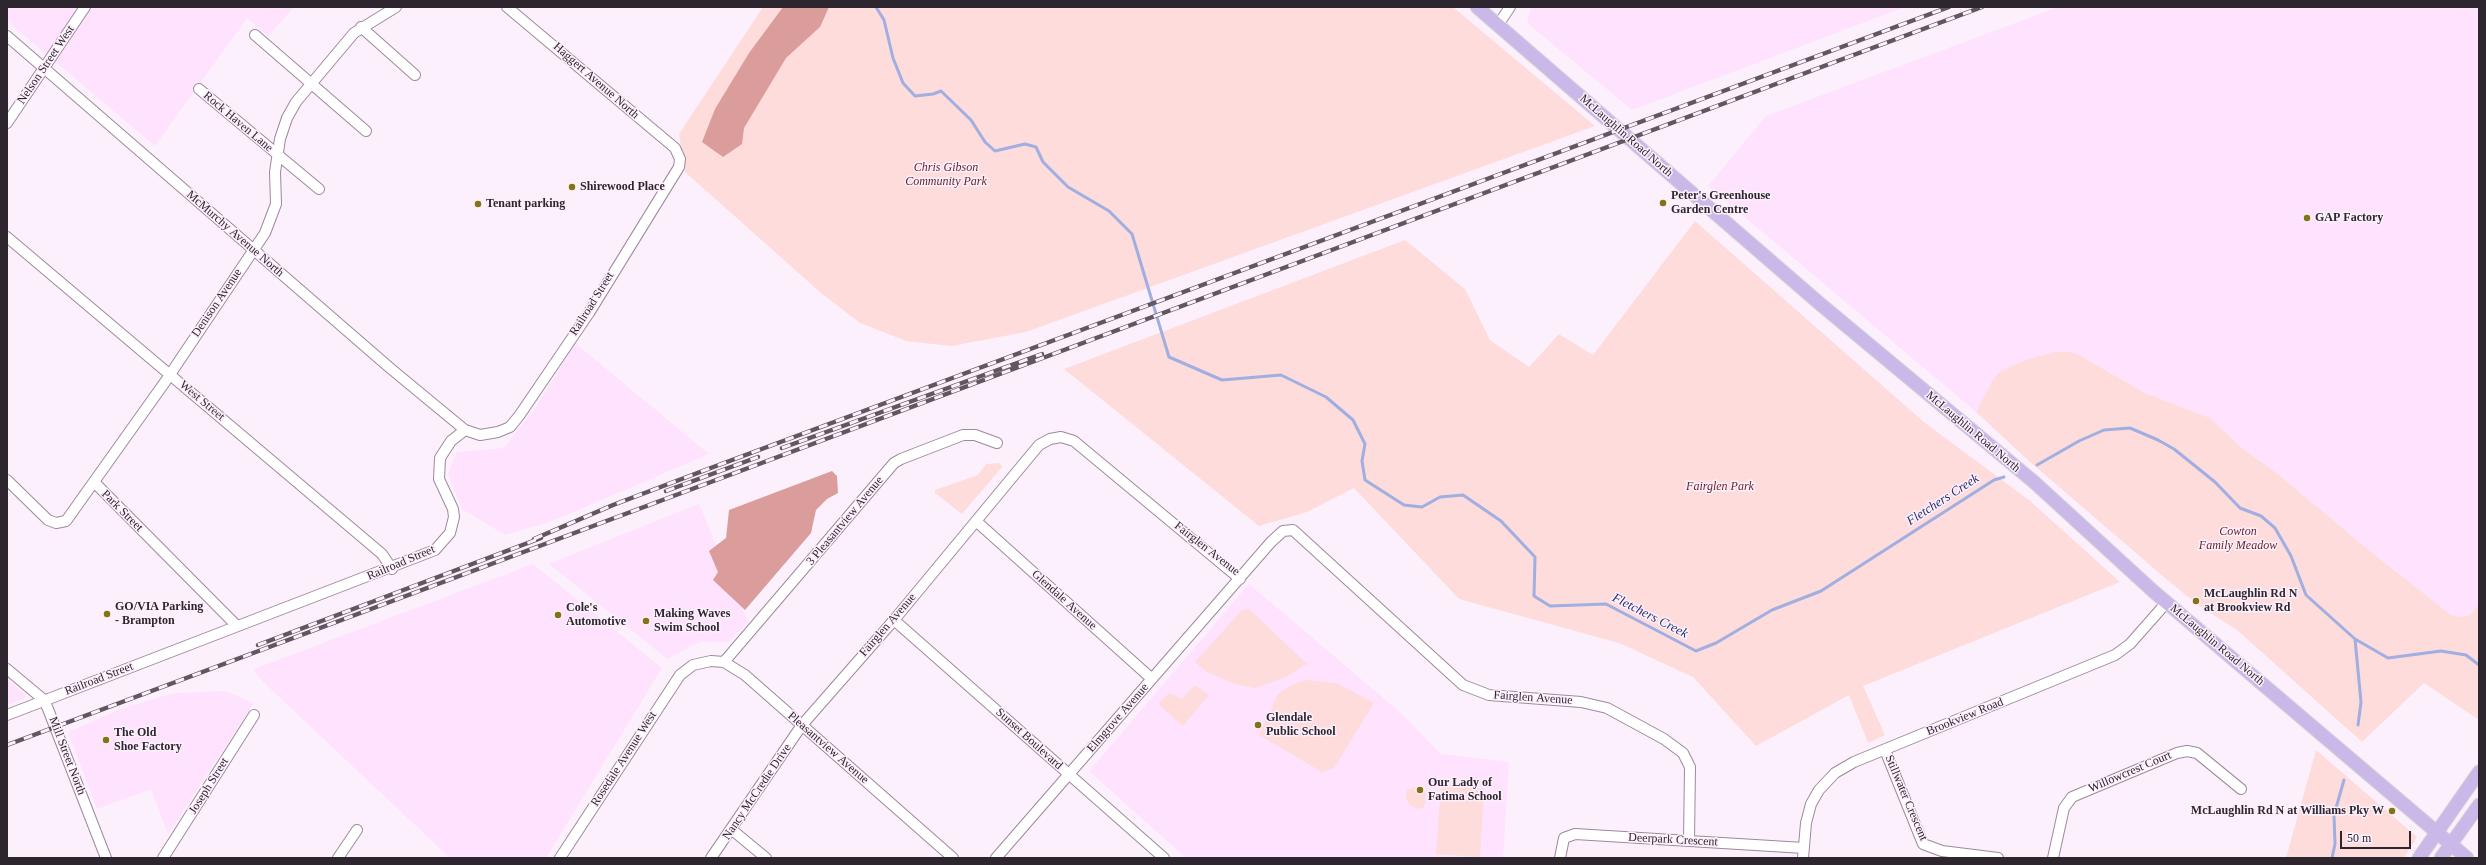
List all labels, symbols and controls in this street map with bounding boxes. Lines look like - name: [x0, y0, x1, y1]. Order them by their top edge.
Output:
- street label: Nelson Street West: [14, 23, 78, 107]
- street label: Haggert Avenue North: [550, 40, 642, 122]
- street label: Rock Haven Lane: [200, 89, 276, 155]
- street label: McLaughlin Road North: [1577, 92, 1675, 180]
- park label: Chris Gibson Community Park: [905, 161, 987, 189]
- place label: Shirewood Place: [580, 180, 665, 194]
- marker: Shirewood Place: [567, 182, 577, 192]
- street label: McMurchy Avenue North: [183, 188, 287, 280]
- place label: Peter's Greenhouse Garden Centre: [1671, 189, 1770, 217]
- place label: Tenant parking: [486, 197, 565, 211]
- marker: Peter's Greenhouse Garden Centre: [1658, 198, 1668, 208]
- marker: Tenant parking: [473, 199, 483, 209]
- place label: GAP Factory: [2315, 211, 2383, 225]
- marker: GAP Factory: [2302, 213, 2312, 223]
- street label: Denison Avenue: [189, 266, 245, 340]
- street label: Railroad Street: [567, 270, 617, 338]
- street label: West Street: [176, 378, 228, 424]
- street label: McLaughlin Road North: [1923, 388, 2023, 476]
- water label: Fletchers Creek: [1904, 471, 1982, 529]
- street label: 3 Pleasantview Avenue: [804, 474, 886, 568]
- park label: Fairglen Park: [1686, 480, 1754, 494]
- street label: Park Street: [98, 487, 146, 535]
- street label: Fairglen Avenue: [1171, 519, 1243, 579]
- park label: Cowton Family Meadow: [2199, 525, 2277, 553]
- street label: Railroad Street: [365, 542, 437, 584]
- street label: Glendale Avenue: [1028, 567, 1100, 633]
- place label: McLaughlin Rd N at Brookview Rd: [2204, 587, 2297, 615]
- street label: Fairglen Avenue: [857, 590, 919, 660]
- water label: Fletchers Creek: [1610, 590, 1690, 642]
- marker: McLaughlin Rd N at Brookview Rd: [2191, 596, 2201, 606]
- place label: GO/VIA Parking - Brampton: [115, 600, 203, 628]
- place label: Cole's Automotive: [566, 601, 626, 629]
- street label: McLaughlin Road North: [2167, 601, 2267, 689]
- place label: Making Waves Swim School: [654, 607, 730, 635]
- marker: GO/VIA Parking - Brampton: [102, 609, 112, 619]
- marker: Cole's Automotive: [553, 610, 563, 620]
- marker: Making Waves Swim School: [641, 616, 651, 626]
- street label: Railroad Street: [63, 659, 135, 699]
- street label: Elmgrove Avenue: [1084, 681, 1152, 755]
- street label: Fairglen Avenue: [1493, 688, 1573, 708]
- street label: Brookview Road: [1924, 695, 2006, 739]
- street label: Sunset Boulevard: [993, 705, 1065, 773]
- street label: Rosedale Avenue West: [588, 709, 660, 809]
- street label: Pleasantview Avenue: [785, 709, 871, 787]
- place label: Glendale Public School: [1266, 711, 1336, 739]
- street label: Mill Street North: [45, 715, 89, 797]
- marker: Glendale Public School: [1253, 720, 1263, 730]
- place label: The Old Shoe Factory: [114, 726, 182, 754]
- marker: The Old Shoe Factory: [101, 735, 111, 745]
- street label: Nancy McCredie Drive: [720, 741, 794, 843]
- street label: Willowcrest Court: [2086, 748, 2174, 796]
- street label: Stillwater Crescent: [1881, 753, 1931, 843]
- street label: Joseph Street: [186, 755, 232, 817]
- place label: Our Lady of Fatima School: [1428, 776, 1502, 804]
- marker: Our Lady of Fatima School: [1415, 785, 1425, 795]
- place label: McLaughlin Rd N at Williams Pky W: [2191, 804, 2384, 818]
- marker: McLaughlin Rd N at Williams Pky W: [2387, 806, 2397, 816]
- scale bar: [2342, 823, 2413, 849]
- street label: Deerpark Crescent: [1628, 830, 1718, 850]
- text: 50 m: [2347, 831, 2371, 845]

